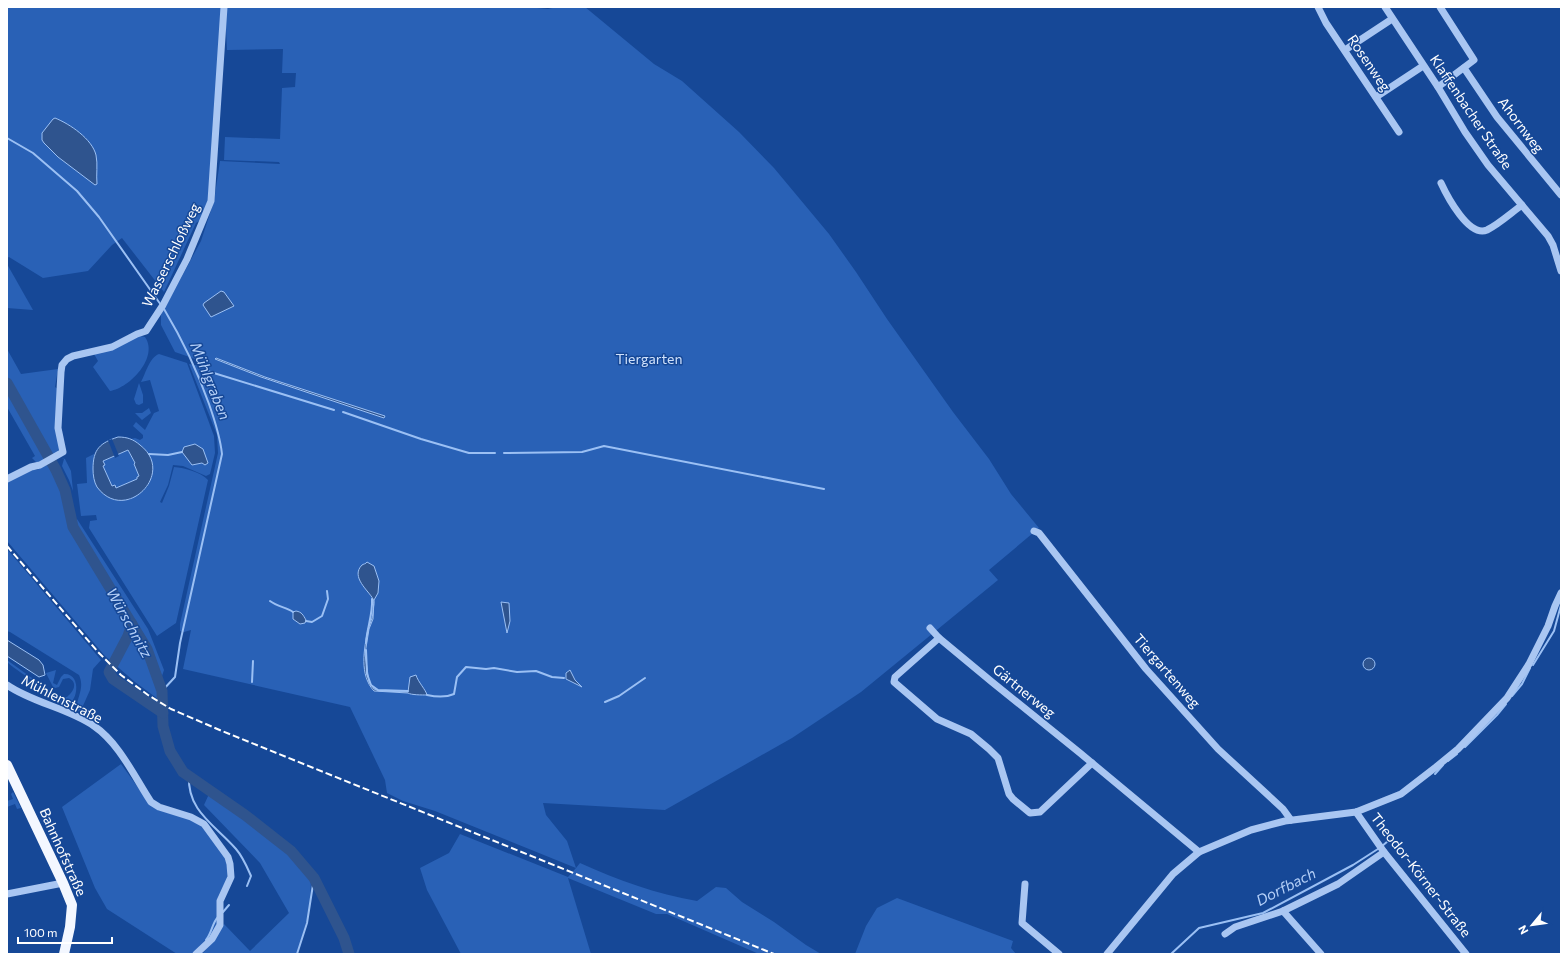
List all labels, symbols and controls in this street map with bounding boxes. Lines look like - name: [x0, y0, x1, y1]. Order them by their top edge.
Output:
- street label: Rosenweg: [1344, 31, 1395, 95]
- street label: Klaffenbacher Straße: [1427, 51, 1516, 172]
- street label: Ahornweg: [1495, 93, 1548, 156]
- street label: Wasserschloßweg: [138, 200, 203, 310]
- water label: Mühlgraben: [187, 339, 235, 422]
- park label: Tiergarten: [616, 350, 683, 367]
- water label: Würschnitz: [103, 584, 157, 661]
- street label: Tiergartenweg: [1131, 630, 1204, 712]
- street label: Gärtnerweg: [990, 660, 1059, 721]
- street label: Mühlenstraße: [19, 671, 106, 726]
- street label: Bahnhofstraße: [36, 805, 90, 899]
- street label: Theodor-Körner-Straße: [1368, 809, 1475, 940]
- water label: Dorfbach: [1253, 863, 1318, 909]
- north arrow: [1512, 905, 1552, 945]
- scale bar: [18, 919, 112, 945]
- text: N: [1515, 923, 1531, 937]
- text: 100 m: [24, 925, 58, 939]

